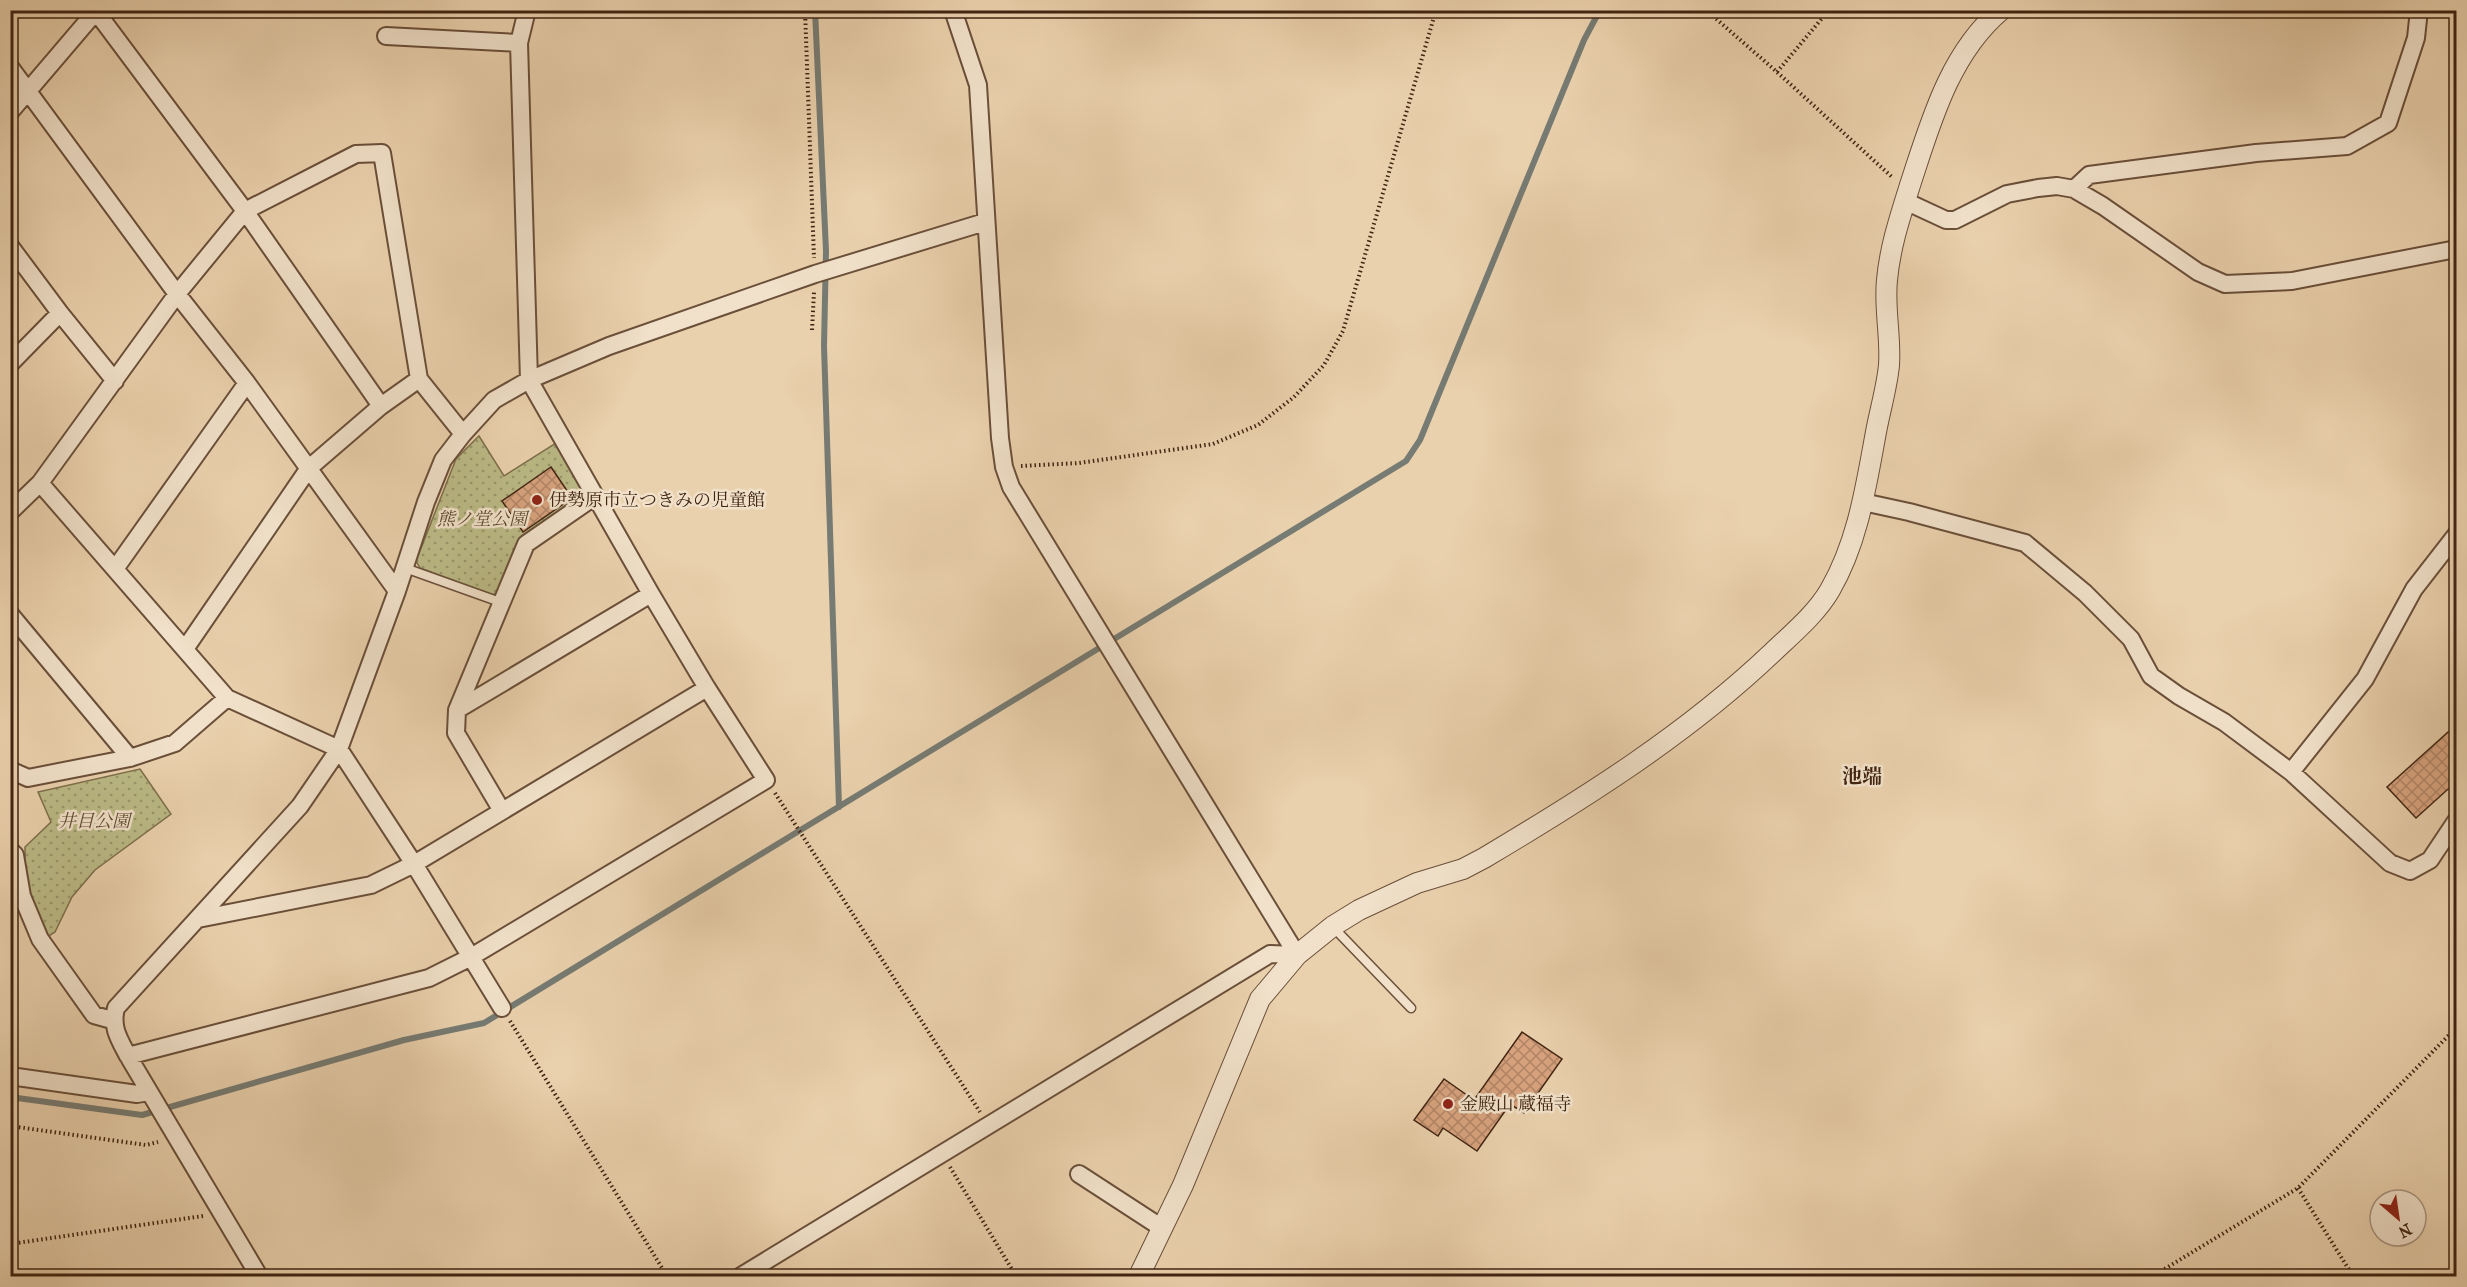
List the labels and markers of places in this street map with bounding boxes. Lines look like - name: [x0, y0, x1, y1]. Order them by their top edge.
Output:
- place label: 伊勢原市立つきみの児童館: [549, 490, 765, 511]
- marker: 伊勢原市立つきみの児童館: [530, 493, 544, 507]
- place label: 金殿山 蔵福寺: [1460, 1094, 1572, 1115]
- marker: 金殿山 蔵福寺: [1441, 1097, 1455, 1111]

